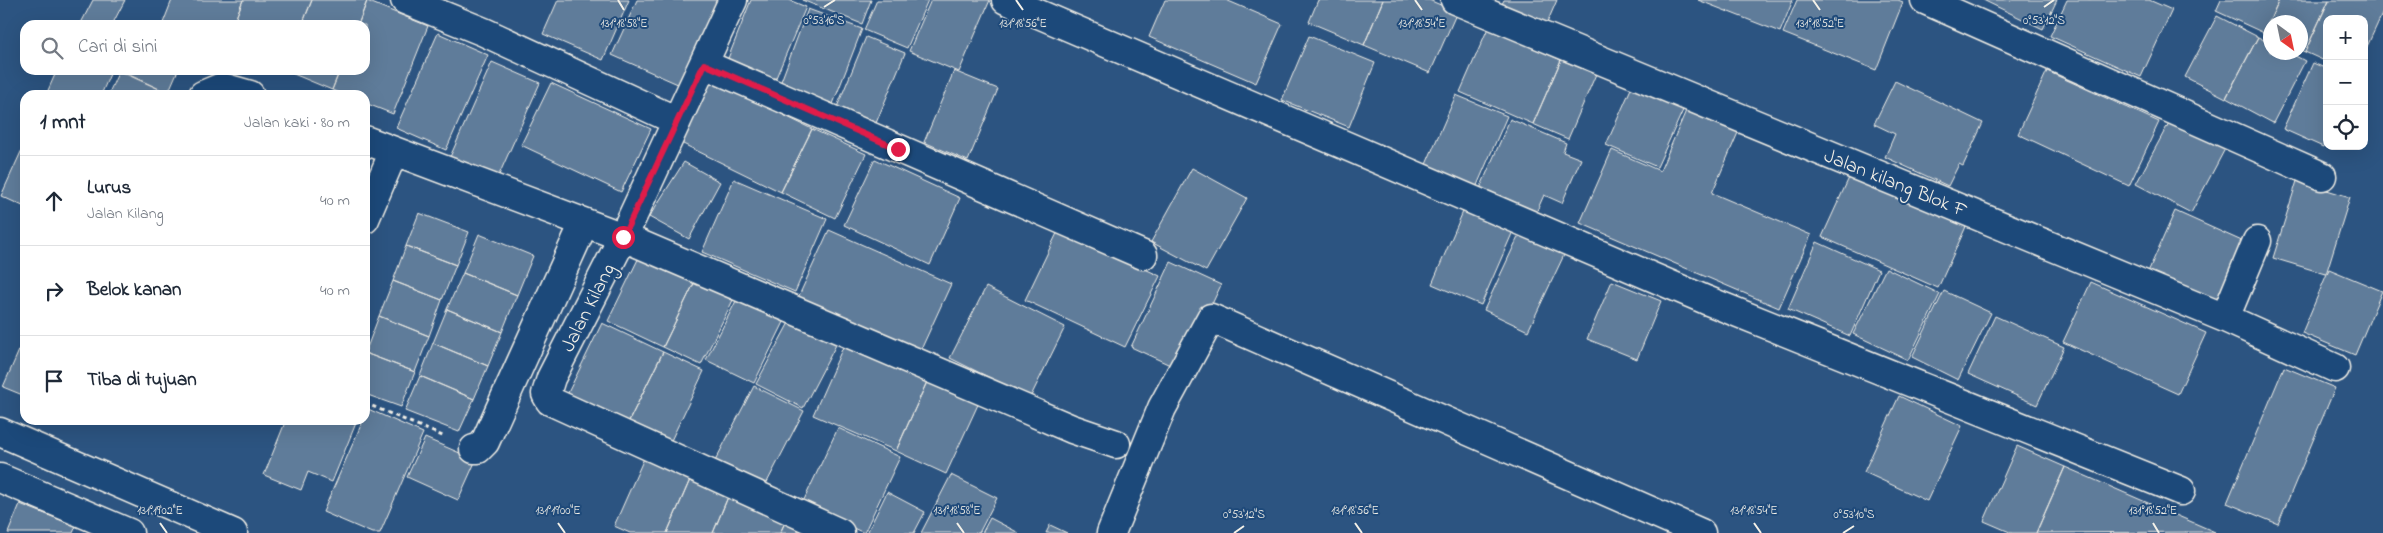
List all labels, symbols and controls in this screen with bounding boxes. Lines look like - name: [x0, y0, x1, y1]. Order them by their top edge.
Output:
- text: 0°53'16"S: [803, 12, 845, 30]
- text: 0°53'12"S: [2023, 12, 2065, 30]
- text: 131°18'58"E: [601, 15, 647, 33]
- text: 131°18'56"E: [999, 15, 1047, 33]
- text: 131°18'54"E: [1398, 15, 1446, 33]
- text: 131°18'52"E: [1796, 15, 1844, 33]
- north arrow: [2263, 15, 2308, 60]
- map controls: [2323, 15, 2368, 150]
- button: +: [2323, 15, 2368, 60]
- search box: [20, 20, 370, 75]
- icon: search: [38, 34, 66, 62]
- text: Cari di sini: [78, 34, 157, 61]
- button: −: [2323, 60, 2368, 105]
- button: locate: [2323, 105, 2368, 150]
- text: 1 mnt: [40, 108, 86, 138]
- text: Jalan kaki · 80 m: [244, 111, 350, 135]
- route end: [887, 138, 910, 161]
- street label: Jalan kilang Blok F: [1819, 142, 1971, 227]
- text: Lurus: [87, 175, 131, 202]
- icon: ahead: [40, 187, 68, 215]
- text: 40 m: [320, 189, 350, 213]
- text: Jalan Kilang: [87, 202, 164, 226]
- route start: [612, 226, 635, 249]
- street label: Jalan Kilang: [555, 259, 625, 358]
- icon: right: [40, 277, 68, 305]
- text: Belok kanan: [87, 277, 181, 304]
- text: 40 m: [320, 279, 350, 303]
- icon: arrive: [40, 367, 68, 395]
- text: Tiba di tujuan: [87, 367, 197, 394]
- text: 131°19'02"E: [137, 502, 183, 520]
- text: 131°19'00"E: [536, 502, 580, 520]
- text: 131°18'58"E: [934, 502, 980, 520]
- text: 131°18'56"E: [1331, 502, 1379, 520]
- text: 131°18'54"E: [1730, 502, 1778, 520]
- text: 131°18'52"E: [2129, 502, 2177, 520]
- text: 0°53'12"S: [1223, 506, 1265, 524]
- text: 0°53'10"S: [1834, 506, 1875, 524]

